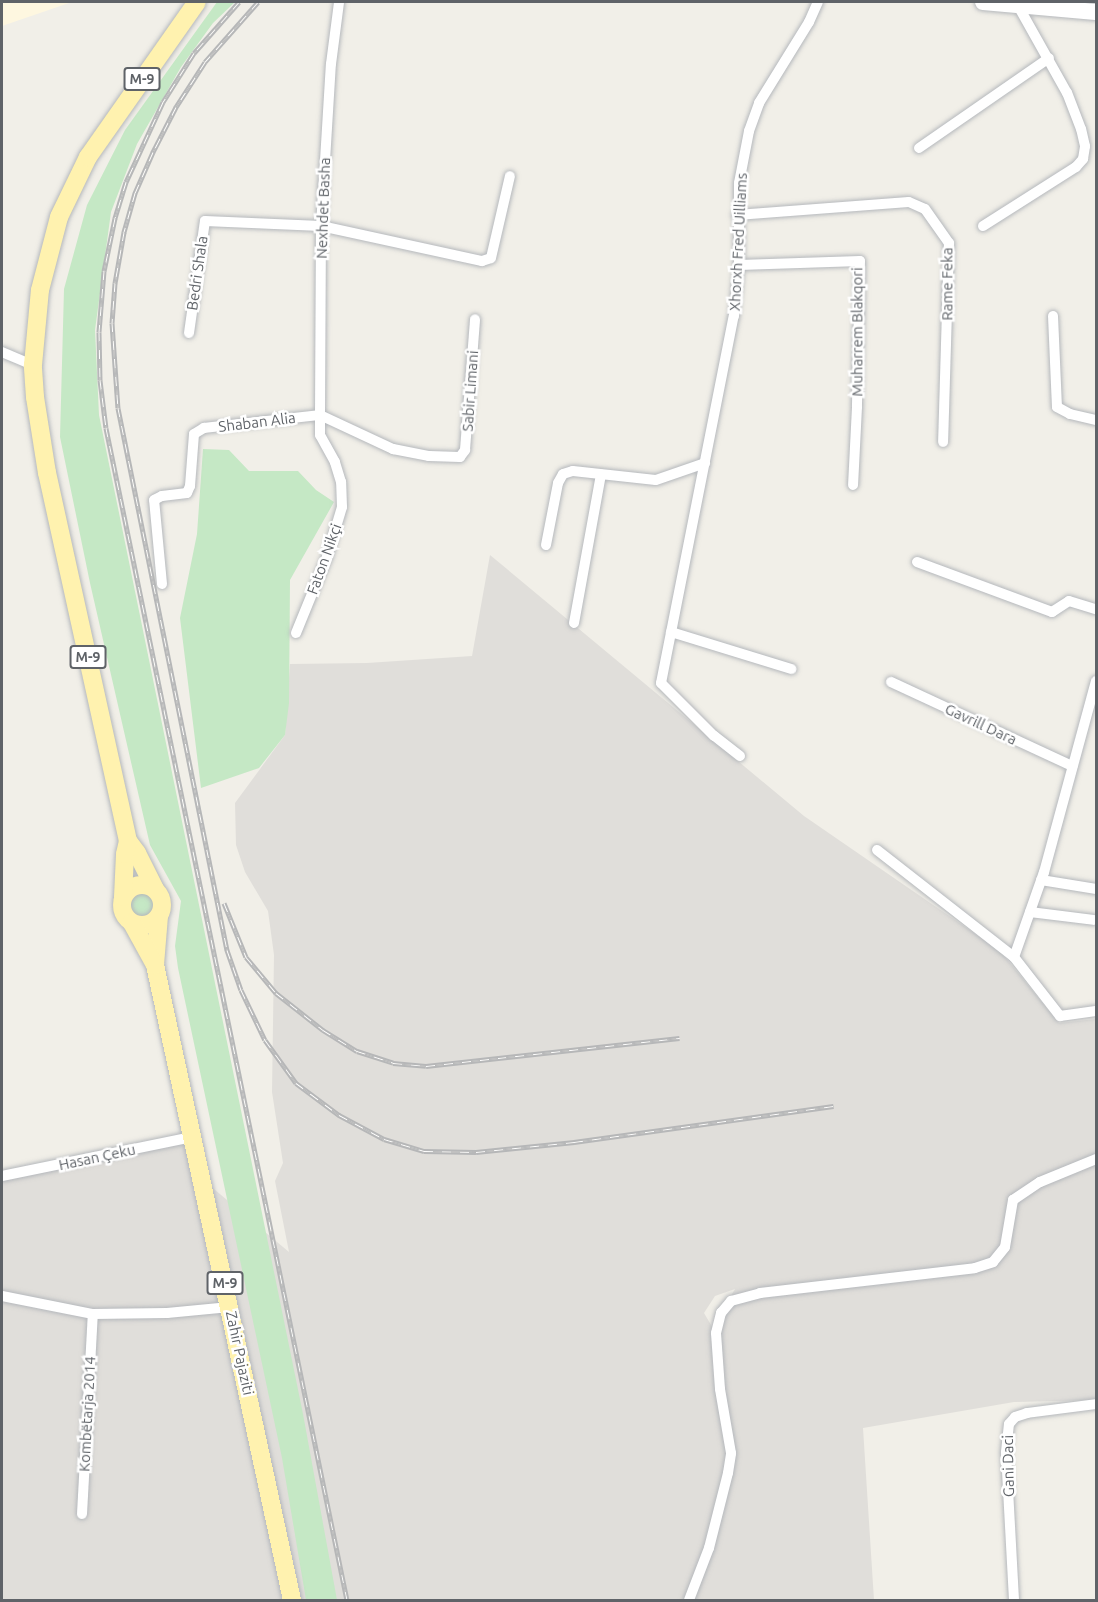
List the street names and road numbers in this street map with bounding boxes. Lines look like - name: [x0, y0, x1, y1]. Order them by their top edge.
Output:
- road number: M-9: [122, 68, 162, 90]
- street label: Nexhdet Basha: [312, 157, 334, 259]
- street label: Xhorxh Fred Uilliams: [725, 172, 751, 312]
- street label: Bedri Shala: [183, 235, 211, 311]
- street label: Rame Feka: [938, 247, 956, 321]
- street label: Muharrem Blakqori: [848, 267, 866, 397]
- street label: Sabir Limani: [458, 350, 482, 432]
- street label: Shaban Alia: [217, 408, 297, 436]
- street label: Faton Nikçi: [303, 521, 345, 597]
- road number: M-9: [68, 646, 107, 668]
- street label: Gavrill Dara: [942, 700, 1020, 748]
- street label: Hasan Çeku: [57, 1140, 137, 1174]
- road number: M-9: [206, 1272, 244, 1294]
- street label: Zahir Pajaziti: [222, 1309, 258, 1397]
- street label: Kombëtarja 2014: [75, 1356, 99, 1472]
- street label: Gani Daci: [998, 1435, 1018, 1497]

